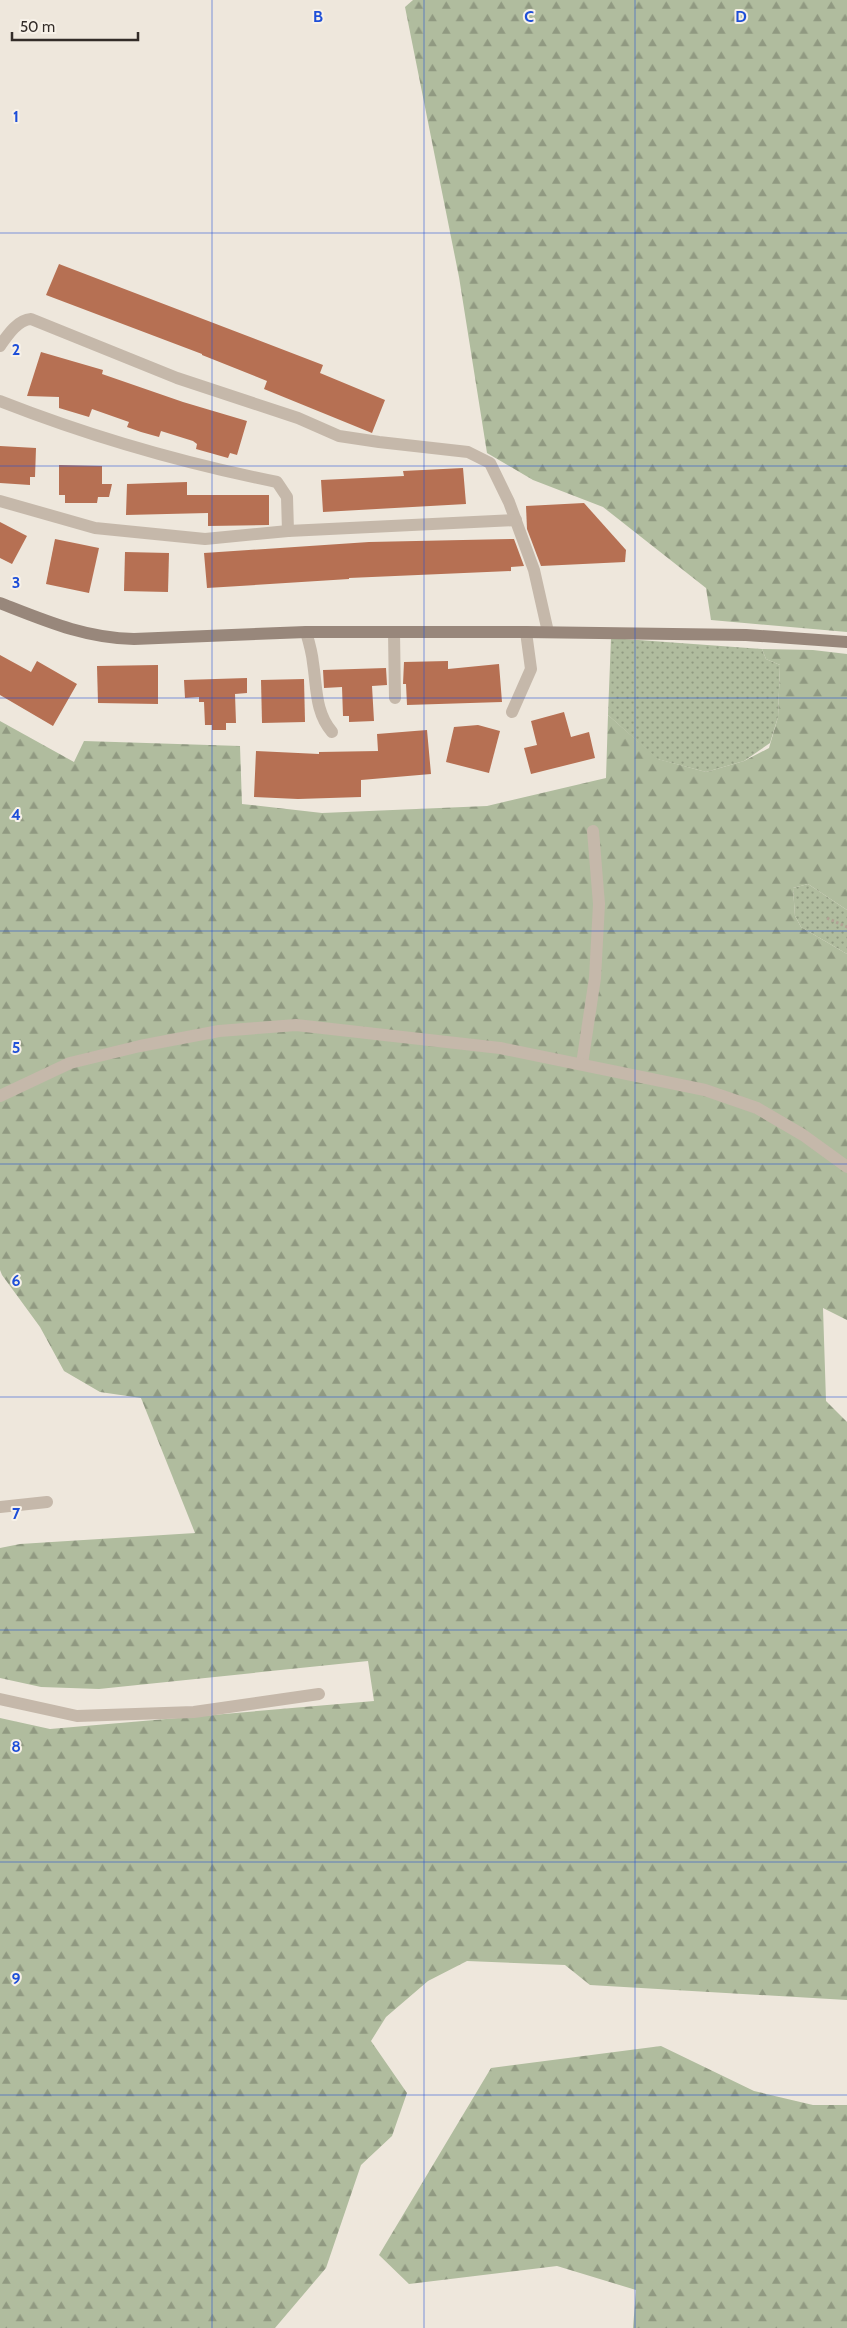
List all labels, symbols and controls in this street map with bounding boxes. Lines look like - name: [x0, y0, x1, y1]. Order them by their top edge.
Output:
- text: B: [313, 7, 323, 26]
- text: C: [524, 7, 534, 26]
- text: D: [735, 7, 747, 26]
- scale bar: [12, 10, 139, 42]
- text: 50 m: [20, 18, 55, 36]
- text: 1: [13, 107, 19, 126]
- text: 2: [12, 340, 20, 359]
- text: 3: [12, 573, 20, 592]
- text: 4: [11, 805, 21, 824]
- text: 5: [12, 1038, 20, 1057]
- text: 6: [12, 1271, 21, 1290]
- text: 7: [12, 1504, 21, 1523]
- text: 8: [11, 1737, 21, 1756]
- text: 9: [12, 1969, 21, 1988]

